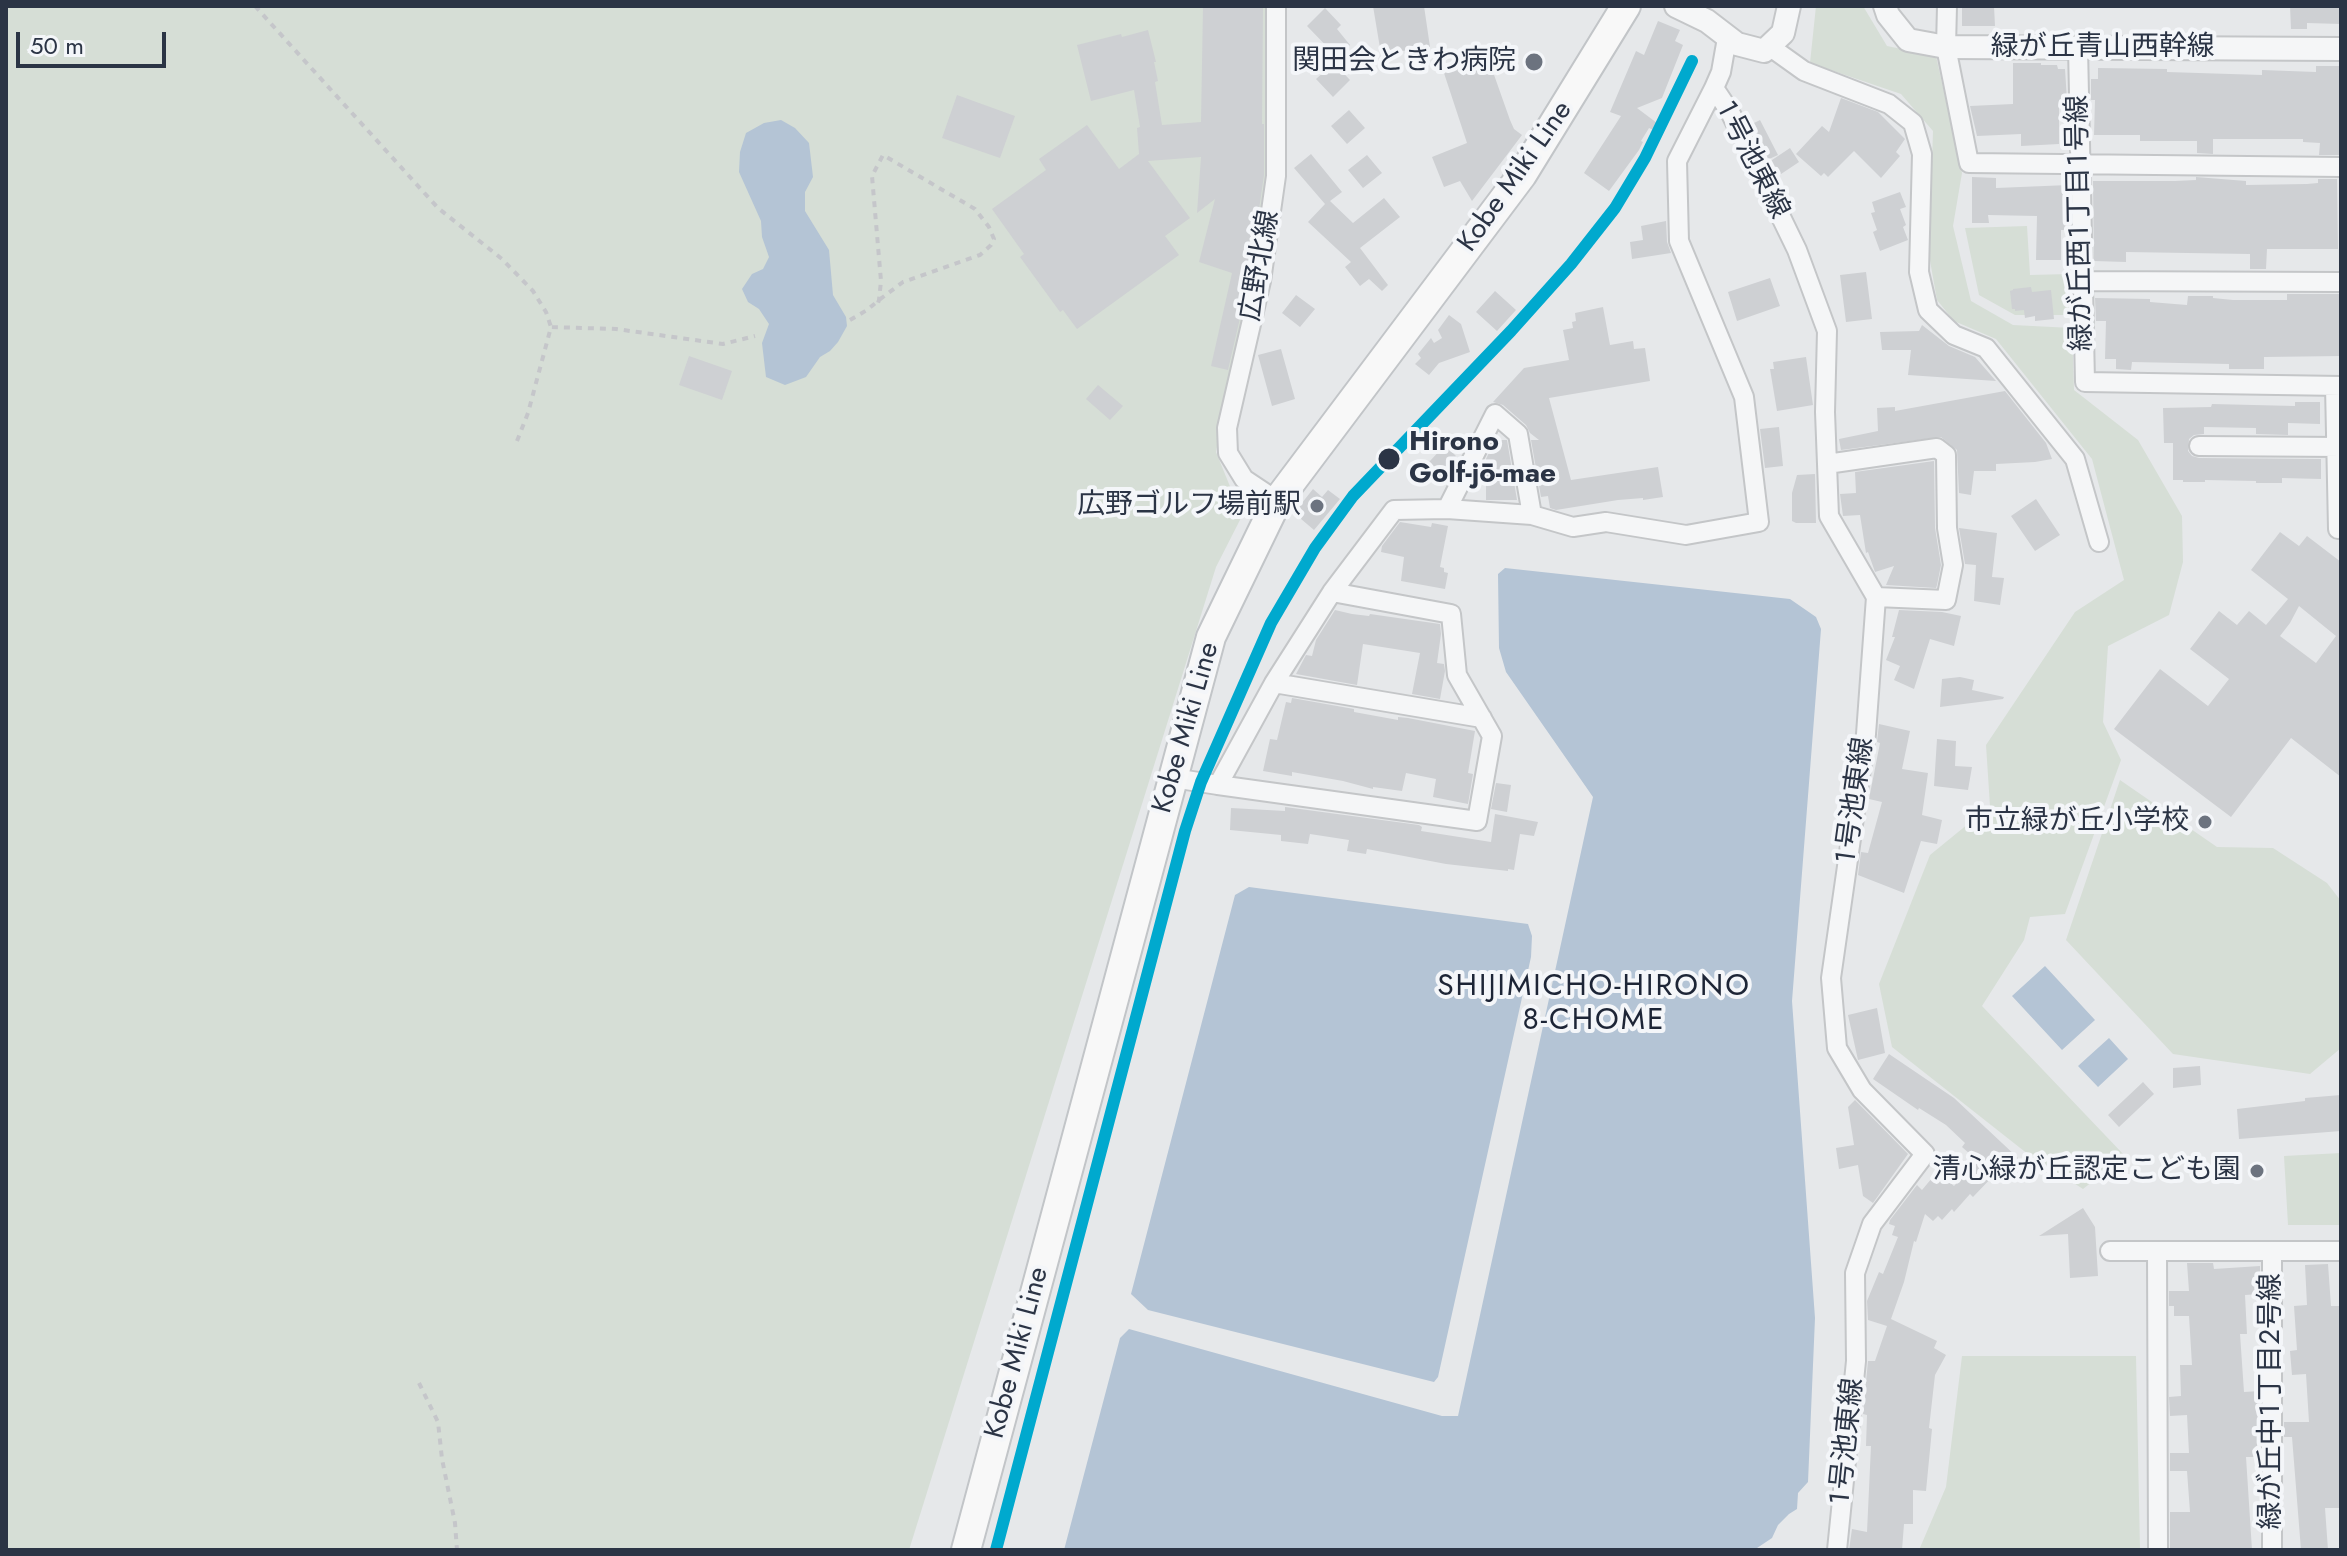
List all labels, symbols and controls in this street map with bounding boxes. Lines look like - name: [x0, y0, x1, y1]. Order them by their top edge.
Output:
- scale bar: [20, 16, 170, 66]
- text: 50 m: [30, 28, 84, 63]
- street label: 緑が丘青山西幹線: [1991, 31, 2215, 65]
- place label: 関田会ときわ病院: [1292, 45, 1516, 79]
- marker: 関田会ときわ病院: [1523, 51, 1545, 73]
- street label: 緑が丘西１丁目１号線: [2062, 94, 2100, 352]
- street label: Kobe Miki Line: [1452, 95, 1580, 259]
- street label: １号池東線: [1707, 95, 1795, 225]
- street label: 広野北線: [1235, 208, 1287, 324]
- place label: Hirono Golf-jō-mae: [1409, 426, 1556, 492]
- marker: Hirono Golf-jō-mae: [1376, 446, 1402, 472]
- place label: 広野ゴルフ場前駅: [1077, 489, 1301, 523]
- marker: 広野ゴルフ場前駅: [1308, 497, 1326, 515]
- street label: Kobe Miki Line: [1147, 639, 1227, 817]
- street label: １号池東線: [1830, 735, 1882, 867]
- place label: 市立緑が丘小学校: [1965, 805, 2189, 839]
- marker: 市立緑が丘小学校: [2196, 813, 2214, 831]
- district label: SHIJIMICHO-HIRONO 8-CHOME: [1437, 970, 1751, 1040]
- place label: 清心緑が丘認定こども園: [1933, 1154, 2241, 1188]
- marker: 清心緑が丘認定こども園: [2248, 1162, 2266, 1180]
- street label: Kobe Miki Line: [979, 1264, 1057, 1442]
- street label: 緑が丘中１丁目２号線: [2255, 1273, 2289, 1529]
- street label: １号池東線: [1825, 1376, 1871, 1508]

